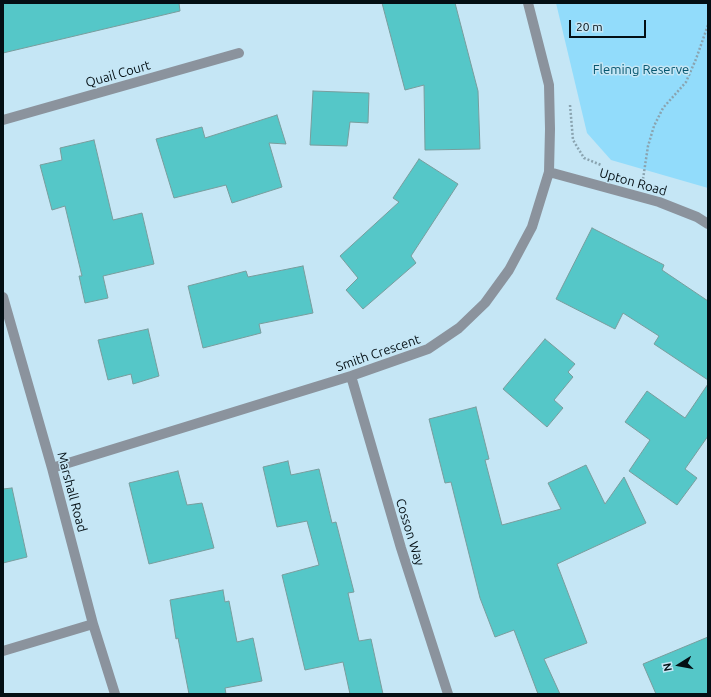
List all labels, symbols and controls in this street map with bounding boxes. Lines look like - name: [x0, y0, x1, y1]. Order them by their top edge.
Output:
- scale bar: [571, 12, 648, 38]
- text: 20 m: [576, 20, 603, 33]
- street label: Quail Court: [84, 57, 152, 91]
- park label: Fleming Reserve: [593, 62, 689, 78]
- street label: Upton Road: [597, 165, 669, 199]
- street label: Smith Crescent: [334, 331, 422, 375]
- street label: Marshall Road: [54, 450, 90, 534]
- street label: Cosson Way: [392, 496, 428, 568]
- north arrow: [659, 645, 699, 685]
- text: N: [661, 662, 674, 672]

